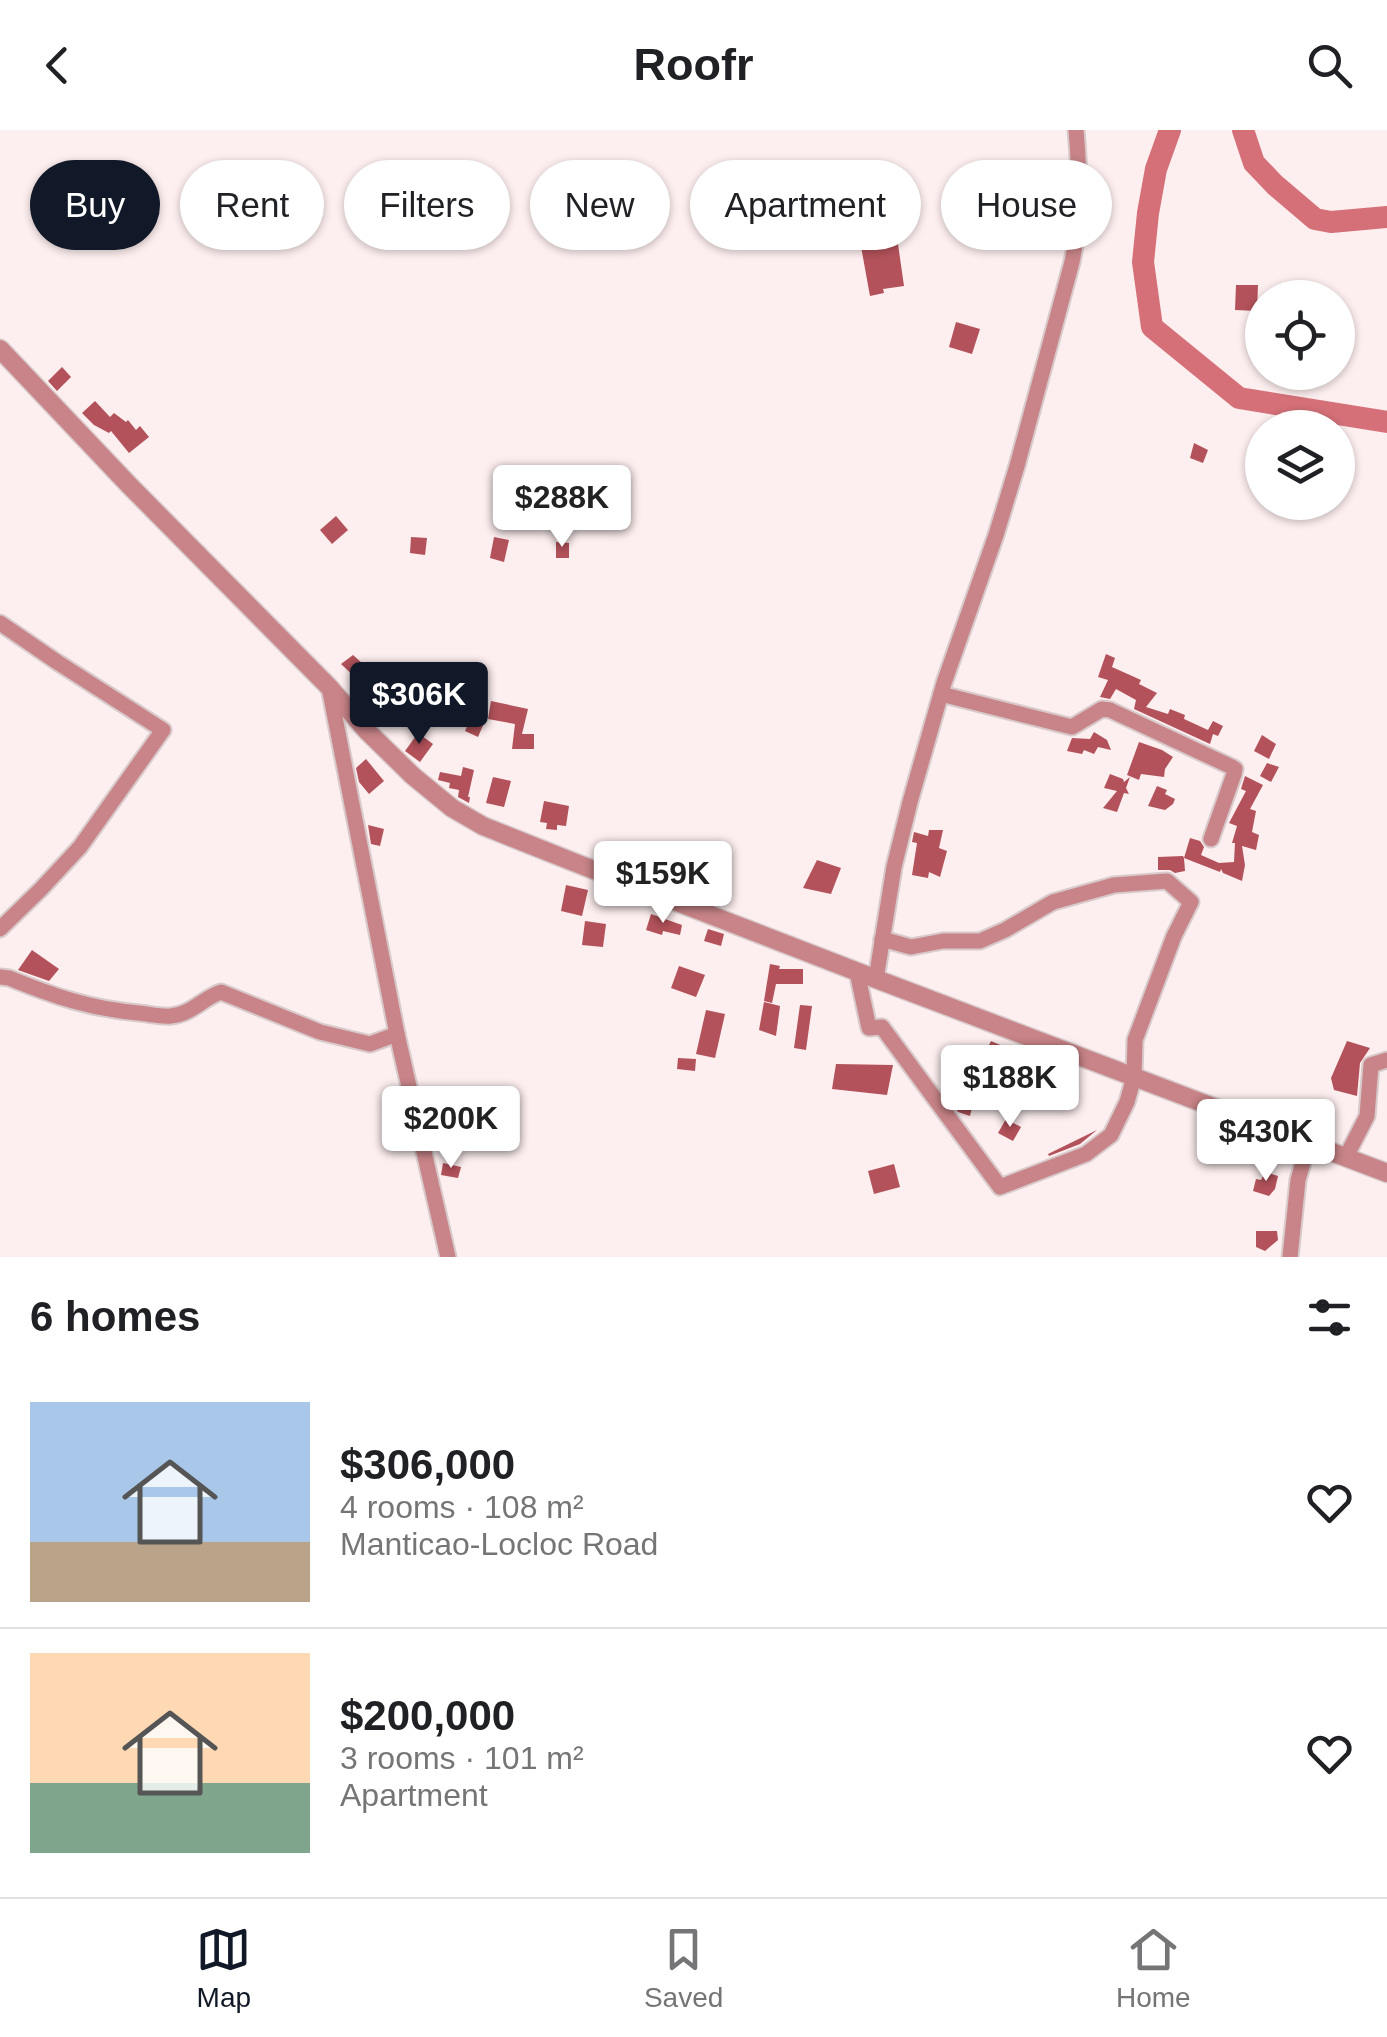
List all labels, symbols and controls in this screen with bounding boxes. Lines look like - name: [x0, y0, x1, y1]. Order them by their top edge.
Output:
- icon: back: [30, 38, 85, 93]
- icon: search: [1302, 38, 1357, 93]
- text: Roofr: [634, 39, 753, 90]
- chip: Buy: [30, 160, 160, 250]
- chip: Rent: [180, 160, 324, 250]
- chip: Filters: [344, 160, 510, 250]
- chip: New: [530, 160, 670, 250]
- chip: Apartment: [690, 160, 921, 250]
- chip: House: [941, 160, 1112, 250]
- map controls: [1245, 280, 1355, 520]
- button: locate: [1245, 280, 1355, 390]
- button: layers: [1245, 410, 1355, 520]
- pin: $288K: [492, 465, 632, 550]
- text: $288K: [515, 479, 609, 515]
- pin: $306K: [349, 662, 489, 747]
- text: $306K: [372, 676, 466, 712]
- pin: $159K: [593, 841, 733, 926]
- text: $159K: [616, 855, 710, 891]
- pin: $188K: [940, 1045, 1080, 1130]
- text: $188K: [963, 1059, 1057, 1095]
- pin: $200K: [381, 1086, 521, 1171]
- pin: $430K: [1196, 1099, 1336, 1184]
- text: $200K: [404, 1100, 498, 1136]
- text: $430K: [1219, 1113, 1313, 1149]
- icon: filters: [1302, 1290, 1357, 1345]
- text: 6 homes: [30, 1293, 200, 1340]
- text: $306,000: [340, 1441, 515, 1488]
- icon: home: [110, 1442, 230, 1562]
- icon: heart: [1302, 1475, 1357, 1530]
- text: 4 rooms · 108 m²: [340, 1489, 584, 1525]
- text: Manticao-Locloc Road: [340, 1526, 658, 1562]
- text: $200,000: [340, 1692, 515, 1739]
- icon: home: [110, 1693, 230, 1813]
- icon: heart: [1302, 1726, 1357, 1781]
- text: 3 rooms · 101 m²: [340, 1740, 584, 1776]
- text: Apartment: [340, 1777, 488, 1813]
- tab: Map: [196, 1922, 251, 2014]
- tab: Saved: [644, 1922, 723, 2014]
- tab: Home: [1116, 1922, 1191, 2014]

